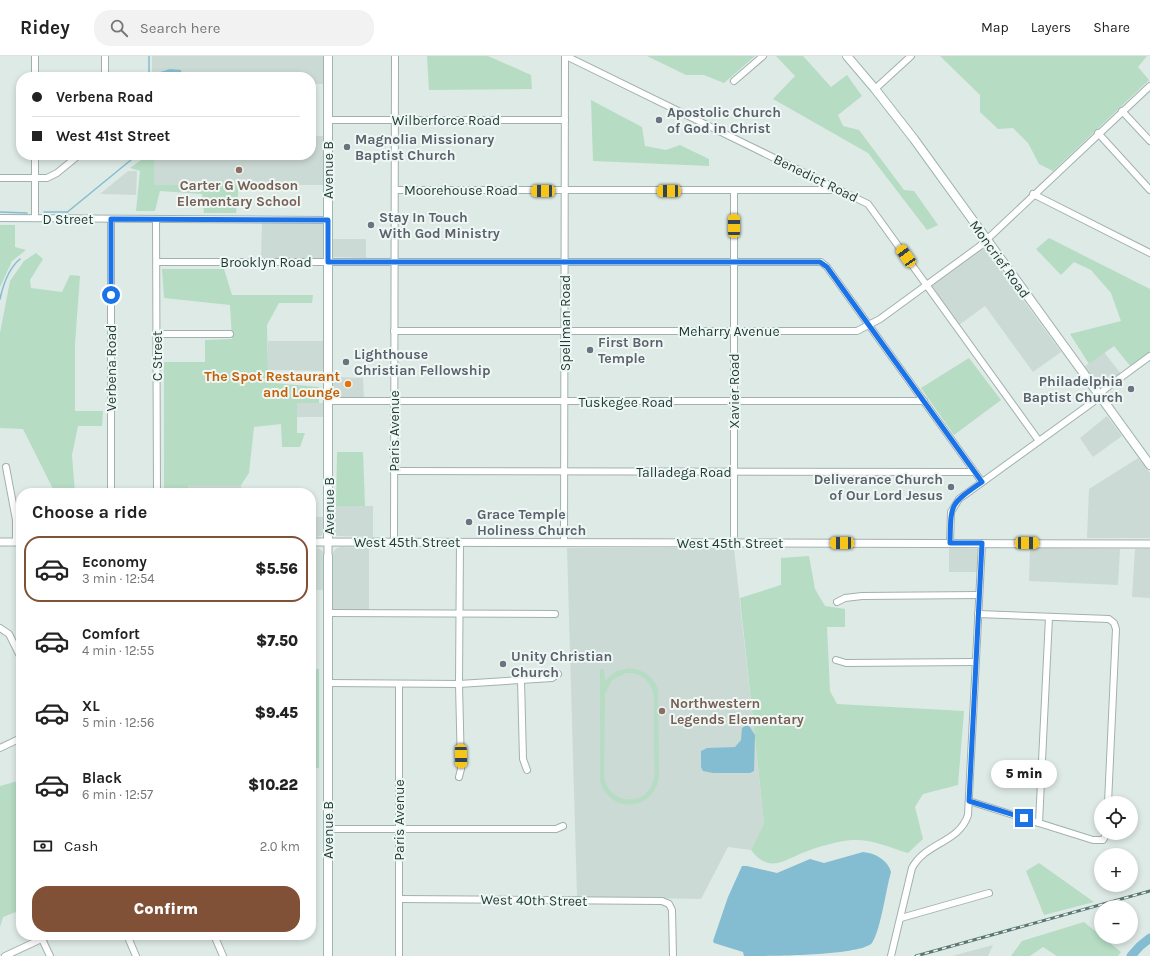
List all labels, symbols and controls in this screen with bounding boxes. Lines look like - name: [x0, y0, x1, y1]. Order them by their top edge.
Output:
- search box: [94, 10, 374, 46]
- text: Ridey: [20, 17, 70, 39]
- icon: search: [108, 17, 130, 39]
- text: Search here: [140, 19, 220, 37]
- text: Map: [981, 19, 1009, 36]
- text: Layers: [1031, 19, 1071, 36]
- text: Share: [1093, 19, 1130, 36]
- text: Verbena Road: [56, 88, 153, 106]
- place label: Apostolic Church of God in Christ: [667, 104, 781, 137]
- street label: Wilberforce Road: [392, 112, 500, 129]
- marker: Apostolic Church of God in Christ: [654, 115, 664, 125]
- text: West 41st Street: [56, 127, 170, 145]
- place label: Magnolia Missionary Baptist Church: [355, 131, 494, 164]
- street label: Avenue B: [320, 141, 337, 199]
- marker: Magnolia Missionary Baptist Church: [342, 142, 352, 152]
- street label: Benedict Road: [771, 151, 861, 206]
- marker: Carter G Woodson Elementary School: [234, 165, 244, 175]
- place label: Carter G Woodson Elementary School: [177, 177, 301, 210]
- street label: Moorehouse Road: [404, 182, 518, 199]
- car: [531, 185, 555, 197]
- car: [657, 185, 681, 197]
- place label: Stay In Touch With God Ministry: [379, 209, 500, 242]
- street label: D Street: [43, 211, 94, 228]
- car: [728, 214, 740, 238]
- street label: Moncrief Road: [966, 217, 1033, 301]
- marker: Stay In Touch With God Ministry: [366, 220, 376, 230]
- car: [894, 243, 918, 269]
- street label: Brooklyn Road: [220, 254, 312, 271]
- street label: Spellman Road: [557, 275, 574, 371]
- route start: [102, 286, 120, 304]
- street label: Meharry Avenue: [678, 323, 780, 340]
- street label: Verbena Road: [103, 325, 120, 411]
- street label: C Street: [149, 331, 166, 381]
- place label: First Born Temple: [598, 334, 663, 367]
- marker: First Born Temple: [585, 345, 595, 355]
- place label: Lighthouse Christian Fellowship: [354, 346, 491, 379]
- street label: Xavier Road: [726, 353, 743, 429]
- marker: Lighthouse Christian Fellowship: [341, 357, 351, 367]
- place label: The Spot Restaurant and Lounge: [204, 368, 340, 401]
- place label: Philadelphia Baptist Church: [1023, 373, 1123, 406]
- marker: The Spot Restaurant and Lounge: [343, 379, 353, 389]
- marker: Philadelphia Baptist Church: [1126, 384, 1136, 394]
- street label: Paris Avenue: [386, 390, 403, 472]
- street label: Tuskegee Road: [579, 394, 673, 411]
- street label: Talladega Road: [636, 464, 732, 481]
- place label: Deliverance Church of Our Lord Jesus: [814, 471, 943, 504]
- street label: Avenue B: [321, 477, 338, 535]
- marker: Deliverance Church of Our Lord Jesus: [946, 482, 956, 492]
- text: Choose a ride: [32, 501, 147, 523]
- place label: Grace Temple Holiness Church: [477, 506, 586, 539]
- marker: Grace Temple Holiness Church: [464, 517, 474, 527]
- street label: West 45th Street: [354, 534, 460, 551]
- street label: West 45th Street: [677, 535, 783, 552]
- car: [830, 537, 854, 549]
- car: [1015, 537, 1039, 549]
- icon: car: [34, 551, 70, 587]
- text: Economy: [82, 553, 147, 571]
- text: $5.56: [255, 560, 298, 578]
- text: 3 min · 12:54: [82, 571, 155, 586]
- icon: car: [34, 623, 70, 659]
- text: Comfort: [82, 625, 140, 643]
- text: $7.50: [256, 632, 298, 650]
- text: 4 min · 12:55: [82, 643, 154, 658]
- place label: Unity Christian Church: [511, 648, 612, 681]
- marker: Unity Christian Church: [498, 659, 508, 669]
- icon: car: [34, 695, 70, 731]
- place label: Northwestern Legends Elementary: [670, 695, 804, 728]
- text: XL: [82, 697, 100, 715]
- text: $9.45: [255, 704, 298, 722]
- marker: Northwestern Legends Elementary: [657, 706, 667, 716]
- text: 5 min · 12:56: [82, 715, 154, 730]
- car: [455, 744, 467, 768]
- callout: 5 min: [991, 760, 1057, 788]
- text: 5 min: [1006, 766, 1042, 781]
- icon: car: [34, 767, 70, 803]
- text: Black: [82, 769, 122, 787]
- text: $10.22: [248, 776, 298, 794]
- street label: Paris Avenue: [391, 779, 408, 861]
- text: 6 min · 12:57: [82, 787, 153, 802]
- map controls: [1094, 796, 1138, 944]
- button: locate: [1094, 796, 1138, 840]
- street label: Avenue B: [320, 801, 337, 859]
- route end: [1015, 809, 1033, 827]
- icon: cash: [32, 835, 54, 857]
- text: Cash: [64, 837, 98, 855]
- text: 2.0 km: [260, 839, 300, 854]
- button: +: [1094, 848, 1138, 892]
- button: Confirm: [32, 886, 300, 932]
- street label: West 40th Street: [480, 891, 588, 910]
- button: −: [1094, 900, 1138, 944]

